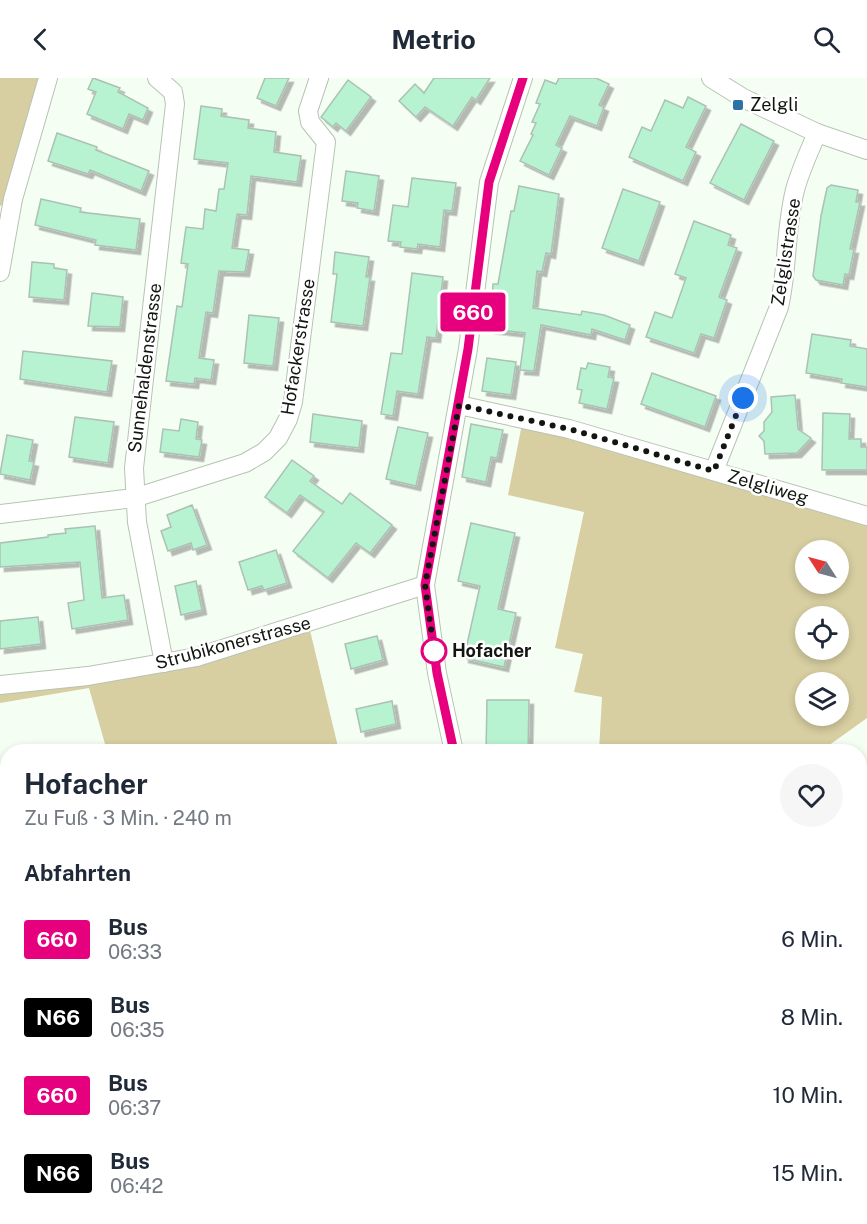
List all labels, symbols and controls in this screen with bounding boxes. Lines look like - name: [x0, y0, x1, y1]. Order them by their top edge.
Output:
- icon: back: [24, 23, 57, 56]
- text: Metrio: [391, 23, 476, 55]
- icon: search: [810, 23, 843, 56]
- place label: Zelgli: [750, 94, 798, 115]
- marker: Zelgli: [731, 98, 745, 112]
- street label: Zelglistrasse: [767, 196, 804, 307]
- street label: Hofackerstrasse: [276, 277, 319, 417]
- street label: Sunnehaldenstrasse: [124, 282, 165, 454]
- line badge: 660: [438, 292, 508, 332]
- text: 660: [452, 300, 494, 325]
- your location: [728, 383, 758, 413]
- street label: Zelgliweg: [725, 465, 811, 508]
- north arrow: [795, 540, 849, 594]
- map controls: [795, 540, 849, 726]
- button: locate: [795, 606, 849, 660]
- street label: Strubikonerstrasse: [153, 612, 313, 673]
- marker: Hofacher: [421, 638, 447, 664]
- place label: Hofacher: [452, 640, 532, 661]
- button: layers: [795, 672, 849, 726]
- button: heart: [780, 764, 843, 827]
- text: Hofacher: [24, 767, 148, 800]
- text: Zu Fuß · 3 Min. · 240 m: [24, 806, 232, 830]
- text: Abfahrten: [24, 860, 131, 886]
- text: Bus: [108, 914, 148, 940]
- text: 6 Min.: [781, 926, 843, 952]
- text: 660: [36, 927, 78, 952]
- text: 06:33: [108, 940, 162, 964]
- text: Bus: [110, 992, 150, 1018]
- text: 8 Min.: [781, 1004, 843, 1030]
- text: N66: [36, 1005, 80, 1030]
- text: 06:35: [110, 1018, 165, 1042]
- text: Bus: [108, 1070, 148, 1096]
- text: 10 Min.: [773, 1082, 843, 1108]
- text: 660: [36, 1083, 78, 1108]
- text: 06:37: [108, 1096, 161, 1120]
- text: Bus: [110, 1148, 150, 1174]
- text: 15 Min.: [772, 1160, 843, 1186]
- text: N66: [36, 1161, 80, 1186]
- text: 06:42: [110, 1174, 164, 1198]

